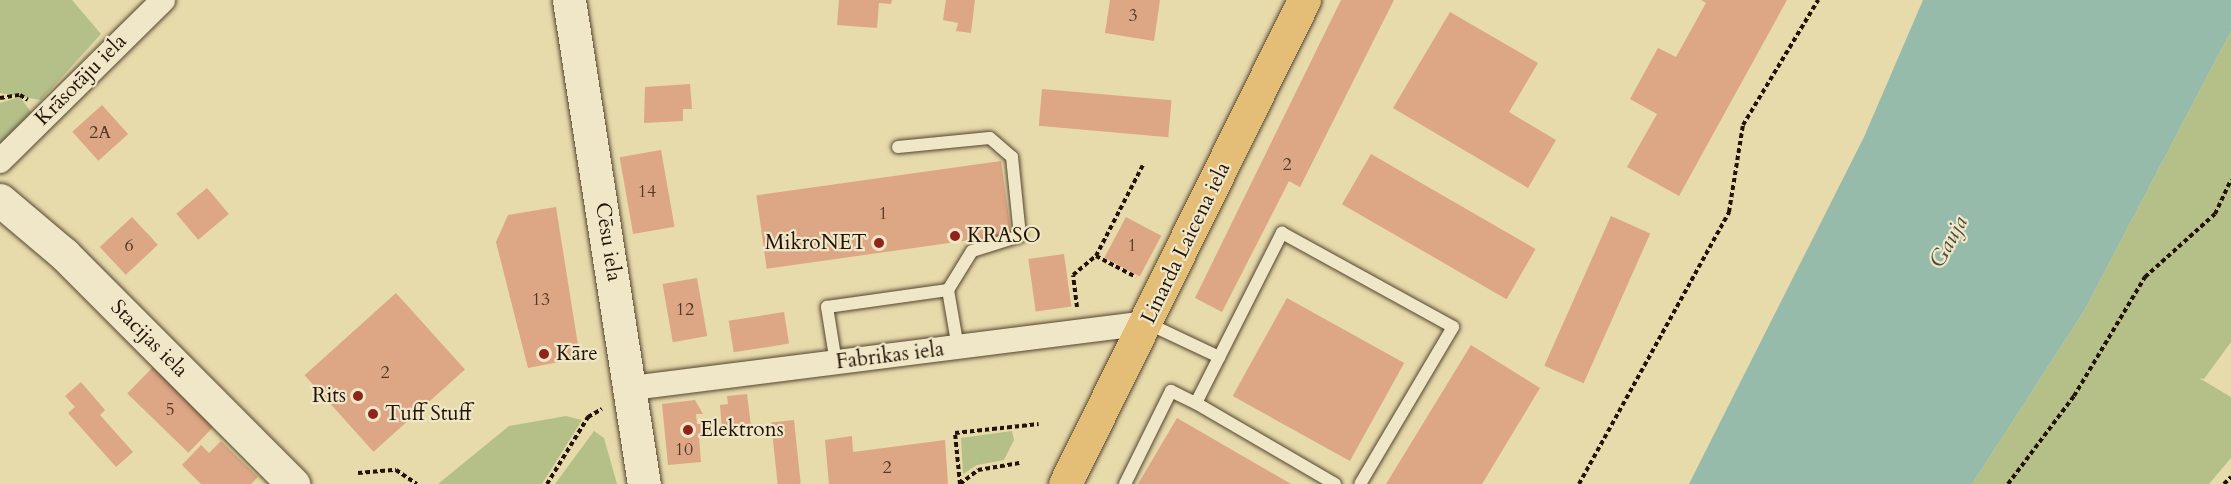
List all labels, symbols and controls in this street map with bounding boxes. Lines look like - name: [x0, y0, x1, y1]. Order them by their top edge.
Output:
- house number: 3: [1128, 5, 1138, 27]
- street label: Krāsotāju iela: [30, 29, 132, 131]
- house number: 2A: [89, 122, 111, 144]
- house number: 2: [1282, 154, 1292, 176]
- street label: Linarda Laicena iela: [1136, 158, 1236, 328]
- house number: 14: [638, 181, 656, 203]
- street label: Cēsu iela: [589, 201, 627, 283]
- house number: 1: [878, 203, 888, 225]
- water label: Gauja: [1924, 212, 1974, 272]
- place label: KRASO: [967, 223, 1041, 249]
- marker: KRASO: [948, 229, 962, 243]
- place label: MikroNET: [765, 230, 867, 256]
- house number: 6: [124, 235, 134, 257]
- house number: 1: [1127, 235, 1137, 257]
- marker: MikroNET: [872, 236, 886, 250]
- house number: 13: [532, 289, 550, 311]
- street label: Stacijas iela: [105, 295, 193, 383]
- house number: 12: [676, 299, 694, 321]
- street label: Fabrikas iela: [835, 337, 945, 375]
- place label: Kāre: [556, 341, 598, 367]
- marker: Kāre: [537, 347, 551, 361]
- house number: 2: [380, 362, 390, 384]
- place label: Rits: [312, 383, 346, 409]
- marker: Rits: [351, 389, 365, 403]
- house number: 5: [165, 399, 175, 421]
- place label: Tuff Stuff: [385, 401, 471, 427]
- marker: Tuff Stuff: [366, 407, 380, 421]
- place label: Elektrons: [700, 417, 784, 443]
- marker: Elektrons: [681, 423, 695, 437]
- house number: 10: [675, 439, 693, 461]
- house number: 2: [882, 457, 892, 479]

